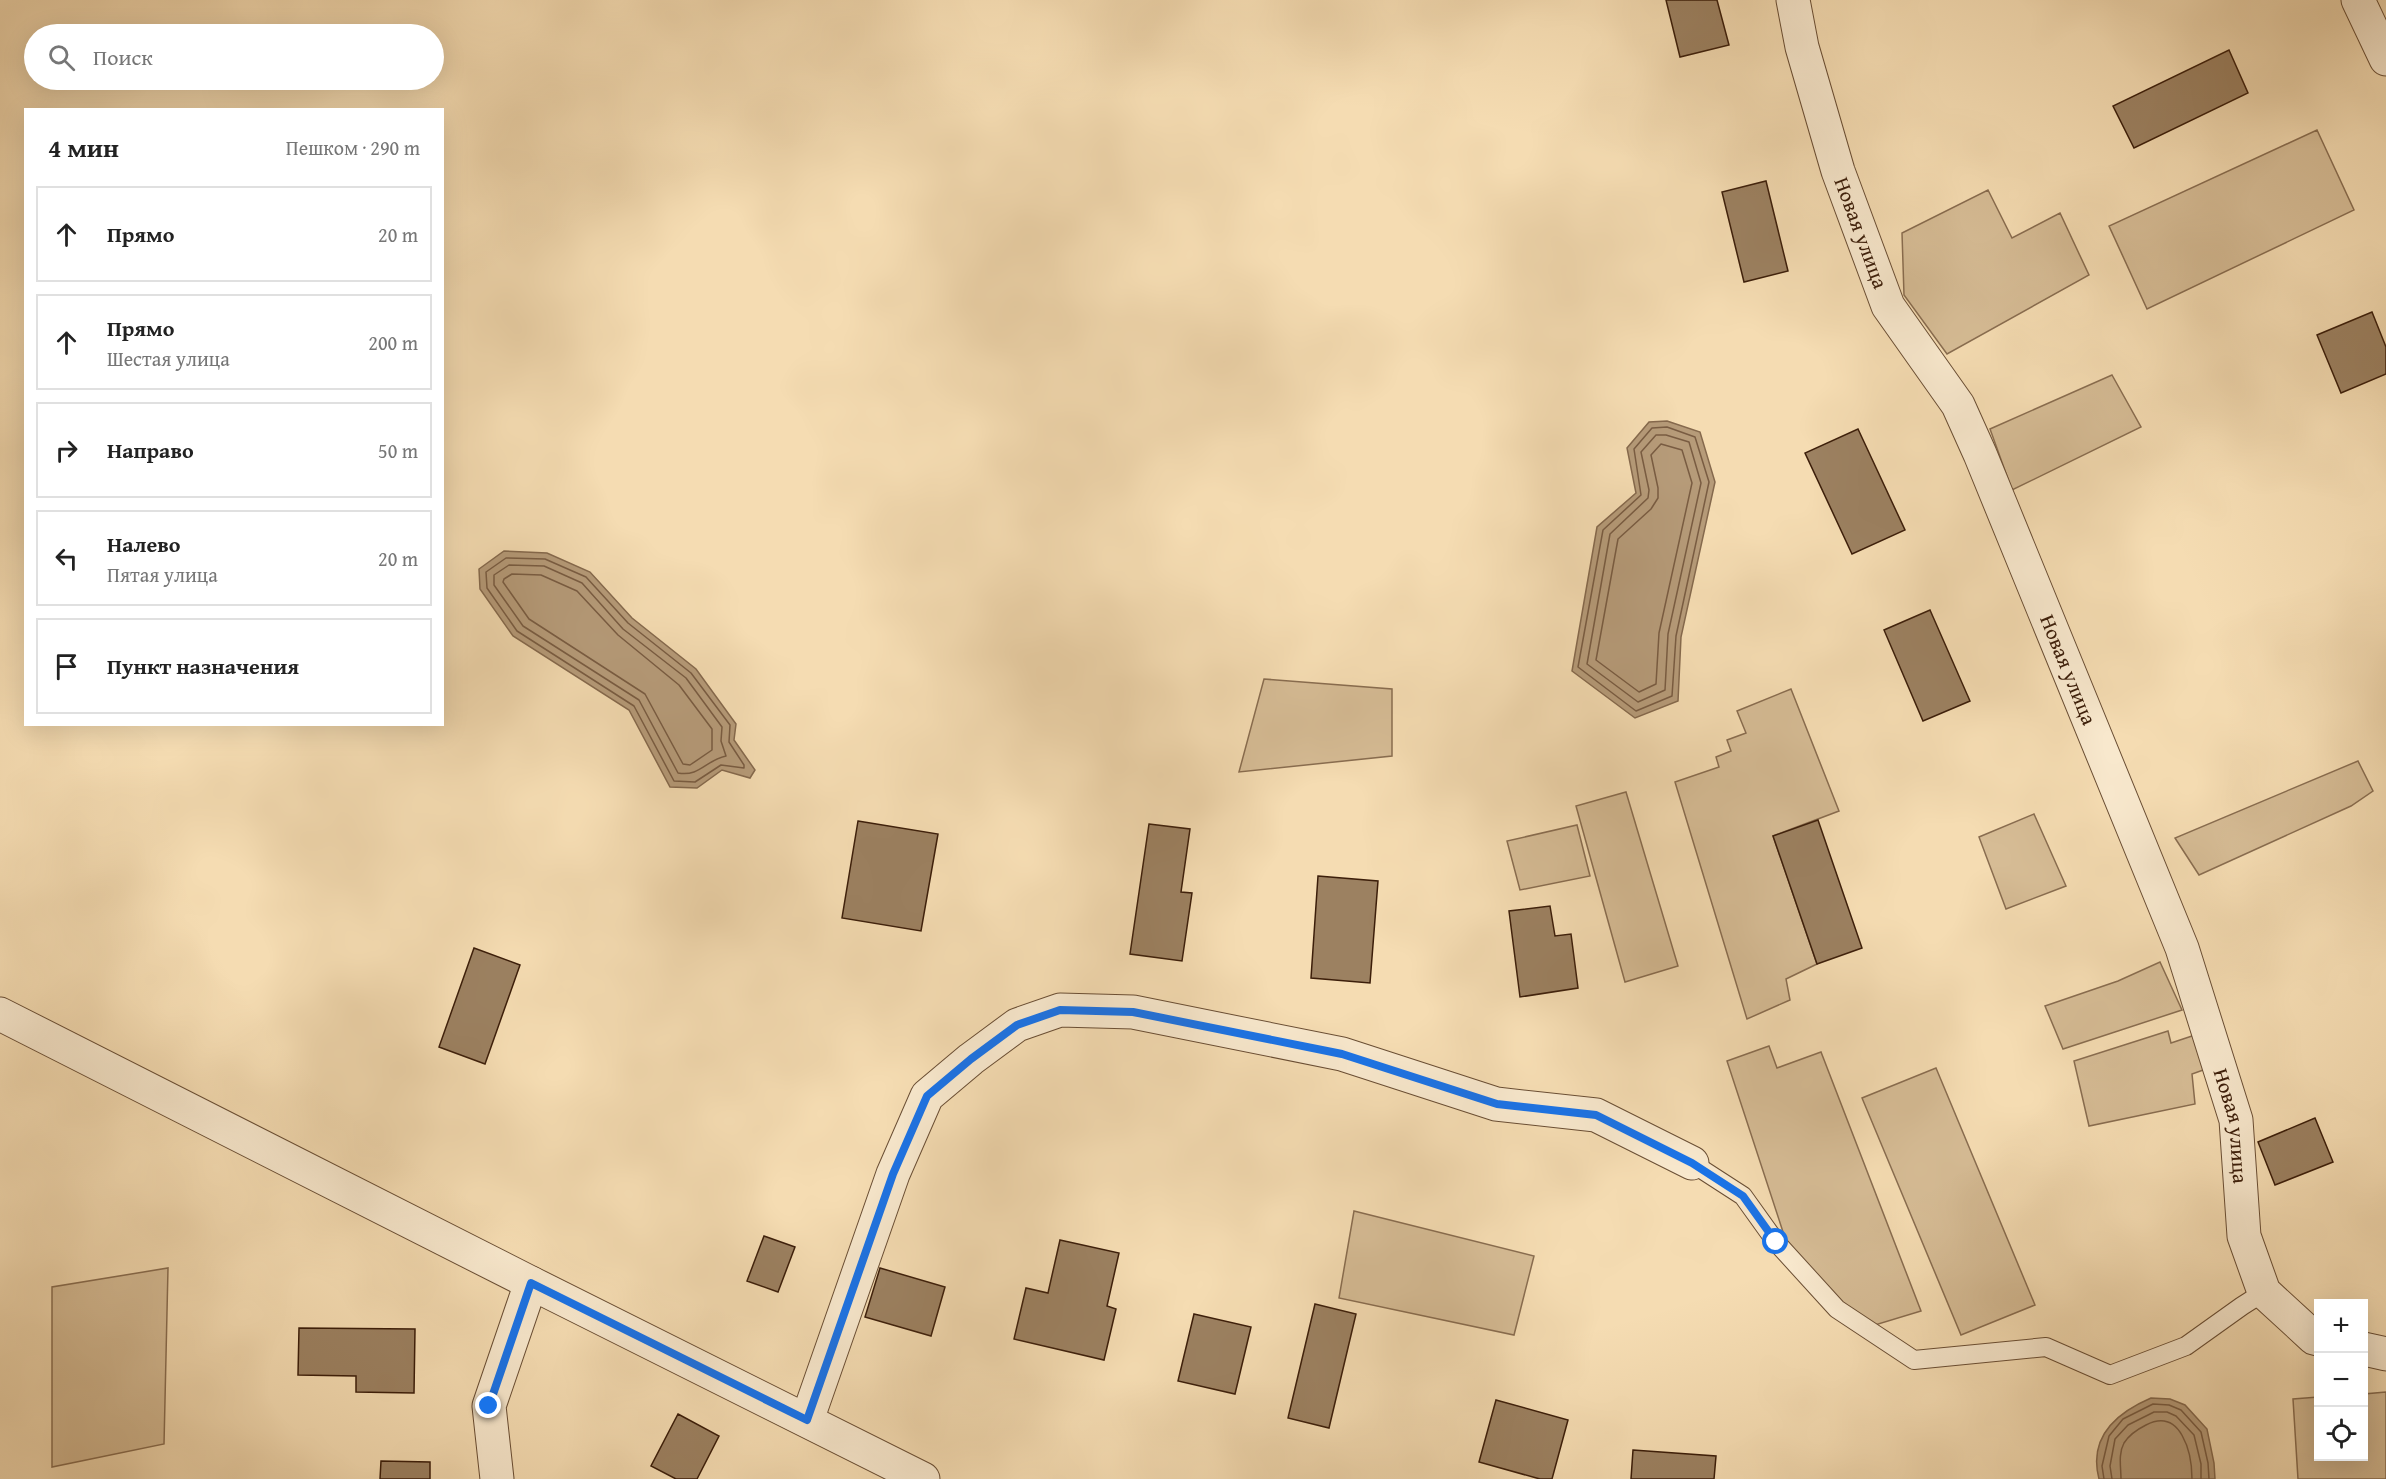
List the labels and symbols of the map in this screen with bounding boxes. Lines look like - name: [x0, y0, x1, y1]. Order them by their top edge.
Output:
- street label: Новая улица: [1827, 173, 1896, 293]
- street label: Новая улица: [2032, 610, 2105, 730]
- street label: Новая улица: [2206, 1064, 2256, 1184]
- route start: [1762, 1228, 1788, 1254]
- route end: [475, 1392, 501, 1418]

